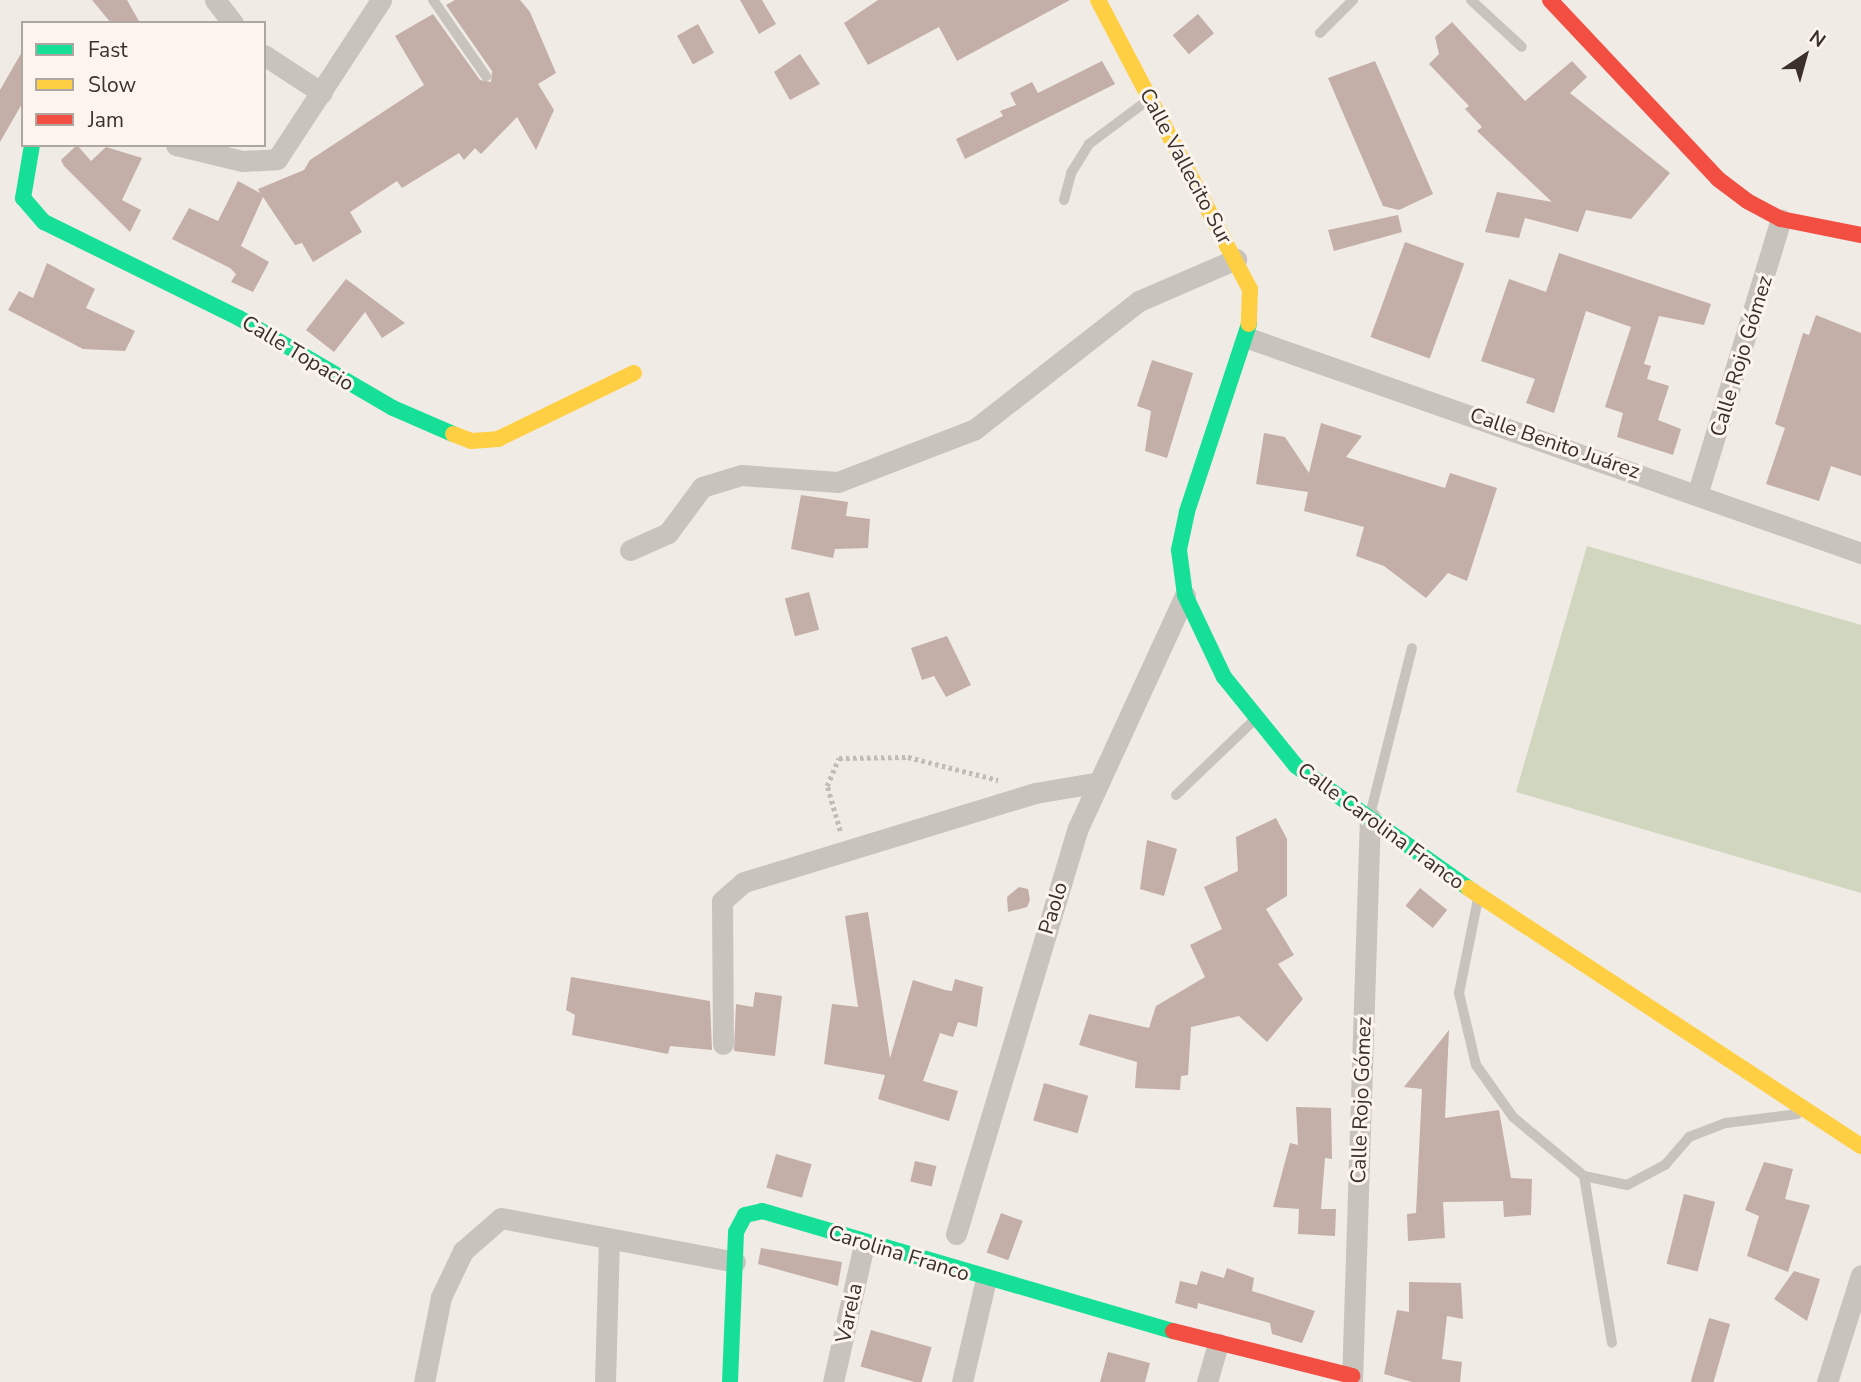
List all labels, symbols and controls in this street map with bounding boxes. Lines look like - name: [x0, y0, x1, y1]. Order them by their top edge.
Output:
- legend: [21, 21, 266, 147]
- north arrow: [1770, 21, 1840, 91]
- text: N: [1804, 24, 1831, 54]
- text: Fast: [88, 36, 128, 64]
- text: Slow: [88, 71, 136, 99]
- street label: Calle Vallecito Sur: [1134, 84, 1238, 248]
- text: Jam: [88, 106, 124, 134]
- street label: Calle Rojo Gómez: [1705, 272, 1777, 440]
- street label: Calle Topacio: [237, 310, 359, 396]
- street label: Calle Benito Juárez: [1467, 402, 1643, 484]
- street label: Calle Carolina Franco: [1293, 757, 1469, 895]
- street label: Paolo: [1033, 879, 1073, 937]
- street label: Calle Rojo Gómez: [1345, 1016, 1377, 1184]
- street label: Carolina Franco: [825, 1220, 973, 1286]
- street label: Varela: [830, 1281, 868, 1345]

